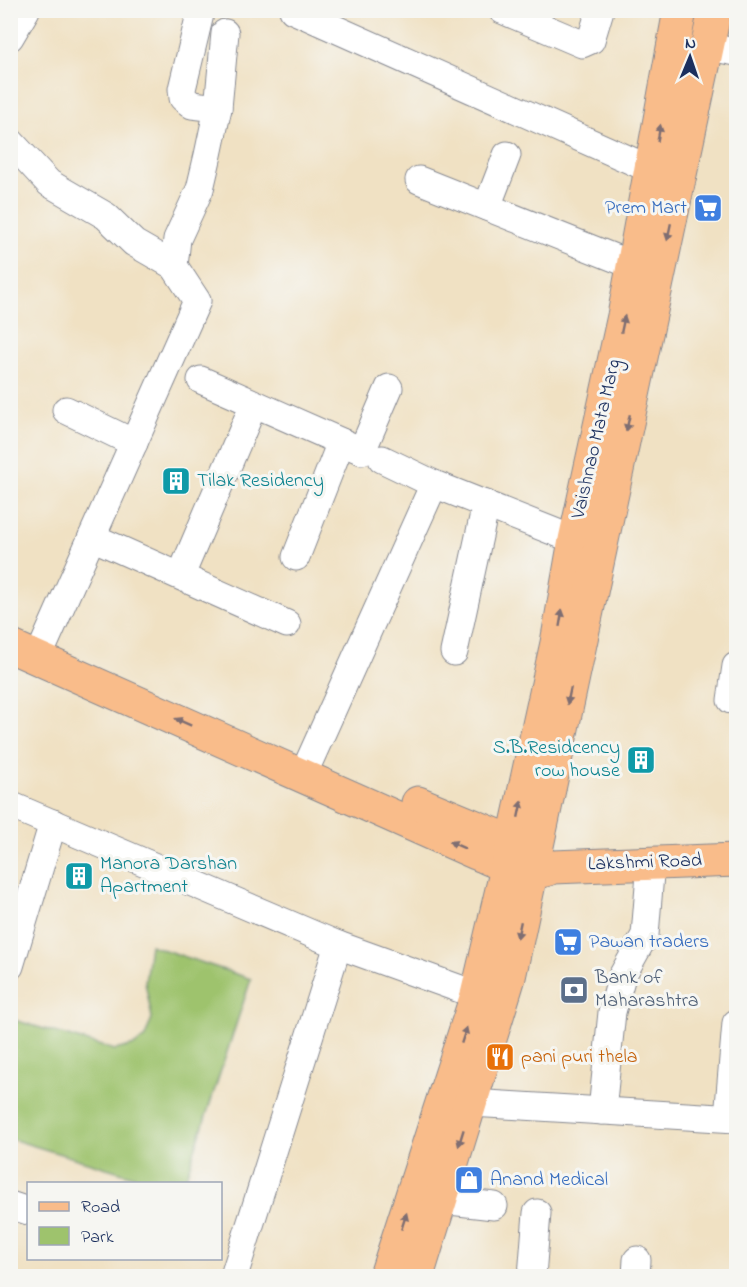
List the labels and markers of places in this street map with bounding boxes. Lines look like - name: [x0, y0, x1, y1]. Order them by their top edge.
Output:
- supermarket icon: Prem Mart: [692, 192, 724, 224]
- place label: Prem Mart: [605, 194, 687, 223]
- building icon: Tilak Residency: [160, 465, 192, 497]
- place label: Tilak Residency: [197, 467, 324, 496]
- place label: S.B.Residcency row house: [493, 734, 620, 786]
- building icon: S.B.Residcency row house: [625, 744, 657, 776]
- place label: Manora Darshan Apartment: [100, 850, 237, 902]
- building icon: Manora Darshan Apartment: [63, 860, 95, 892]
- supermarket icon: Pawan traders: [552, 926, 584, 958]
- place label: Pawan traders: [589, 928, 709, 957]
- place label: Bank of Maharashtra: [594, 964, 699, 1016]
- bank icon: Bank of Maharashtra: [558, 974, 590, 1006]
- restaurant icon: pani puri thela: [484, 1041, 516, 1073]
- place label: pani puri thela: [521, 1043, 638, 1072]
- shop icon: Anand Medical: [453, 1164, 485, 1196]
- place label: Anand Medical: [490, 1166, 608, 1195]

